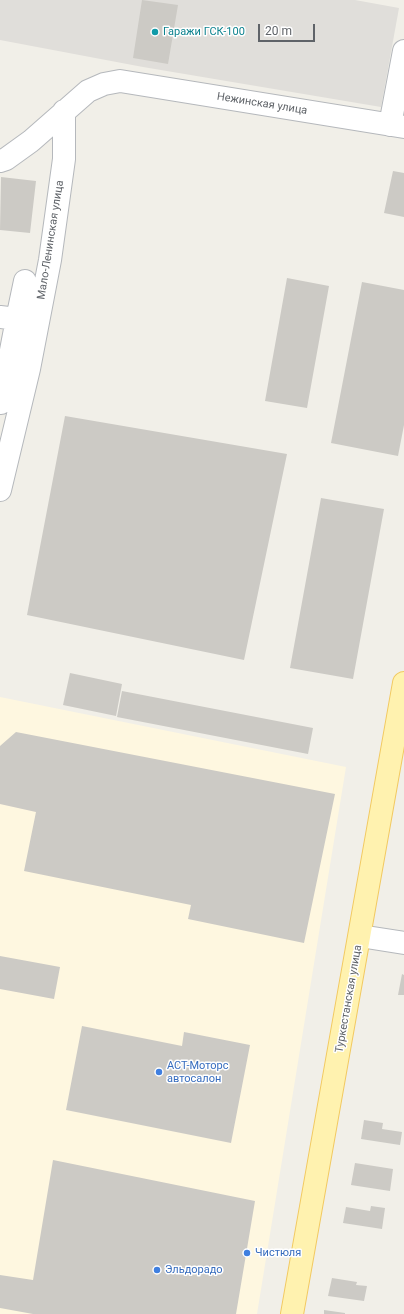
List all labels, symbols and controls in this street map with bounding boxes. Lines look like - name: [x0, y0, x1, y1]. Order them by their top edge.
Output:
- scale bar: [260, 16, 317, 42]
- text: 20 m: [265, 24, 292, 38]
- place label: Гаражи ГСК-100: [163, 25, 245, 39]
- marker: Гаражи ГСК-100: [150, 27, 160, 37]
- street label: Нежинская улица: [216, 90, 308, 118]
- street label: Мало-Ленинская улица: [35, 179, 67, 301]
- street label: Туркестанская улица: [333, 944, 365, 1054]
- place label: АСТ-Моторс автосалон: [167, 1059, 229, 1085]
- marker: АСТ-Моторс автосалон: [154, 1067, 164, 1077]
- place label: Чистюля: [255, 1246, 301, 1260]
- marker: Чистюля: [242, 1248, 252, 1258]
- place label: Эльдорадо: [165, 1263, 223, 1277]
- marker: Эльдорадо: [152, 1265, 162, 1275]

